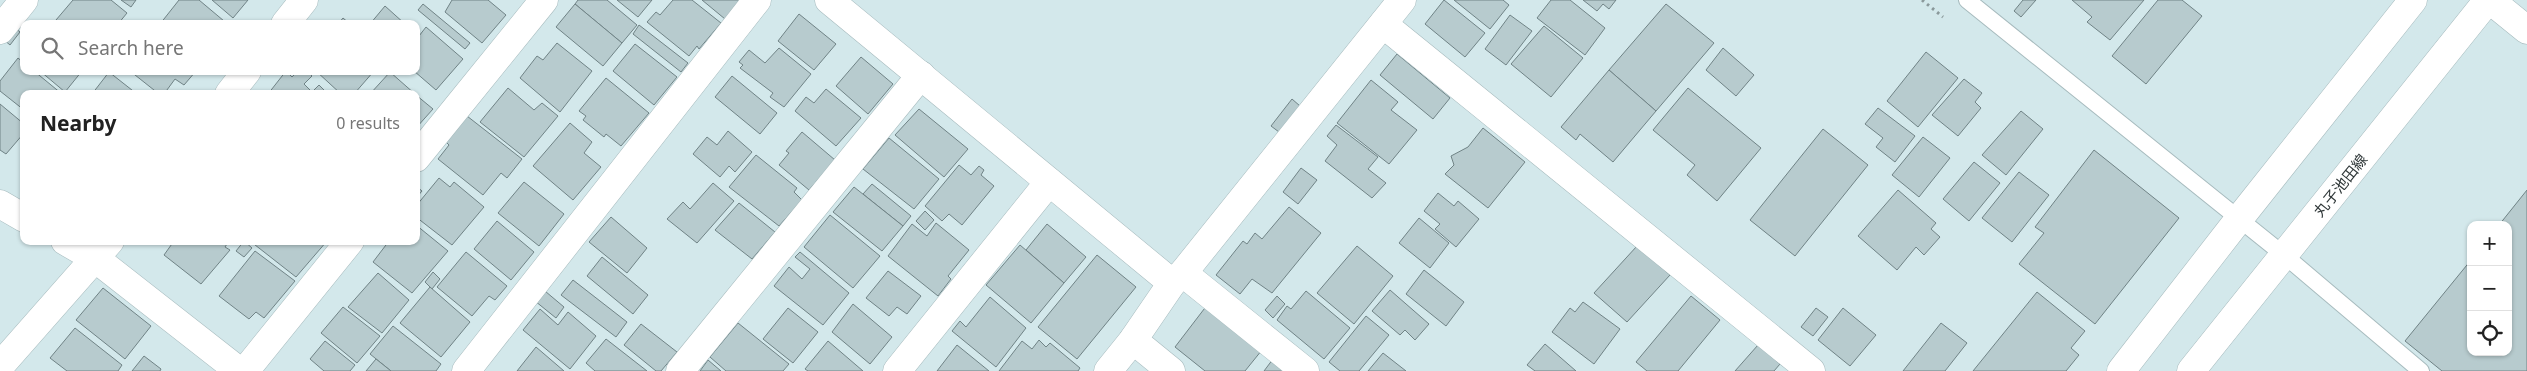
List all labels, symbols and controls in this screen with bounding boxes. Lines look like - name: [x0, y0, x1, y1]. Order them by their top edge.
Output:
- search box: [20, 20, 420, 75]
- icon: search: [38, 34, 66, 62]
- text: Search here: [78, 35, 184, 61]
- text: Nearby: [40, 109, 116, 137]
- text: 0 results: [336, 112, 400, 134]
- street label: 丸子池田線: [2309, 150, 2371, 220]
- map controls: [2467, 221, 2512, 356]
- button: +: [2467, 221, 2512, 266]
- button: −: [2467, 266, 2512, 311]
- button: locate: [2467, 311, 2512, 356]

